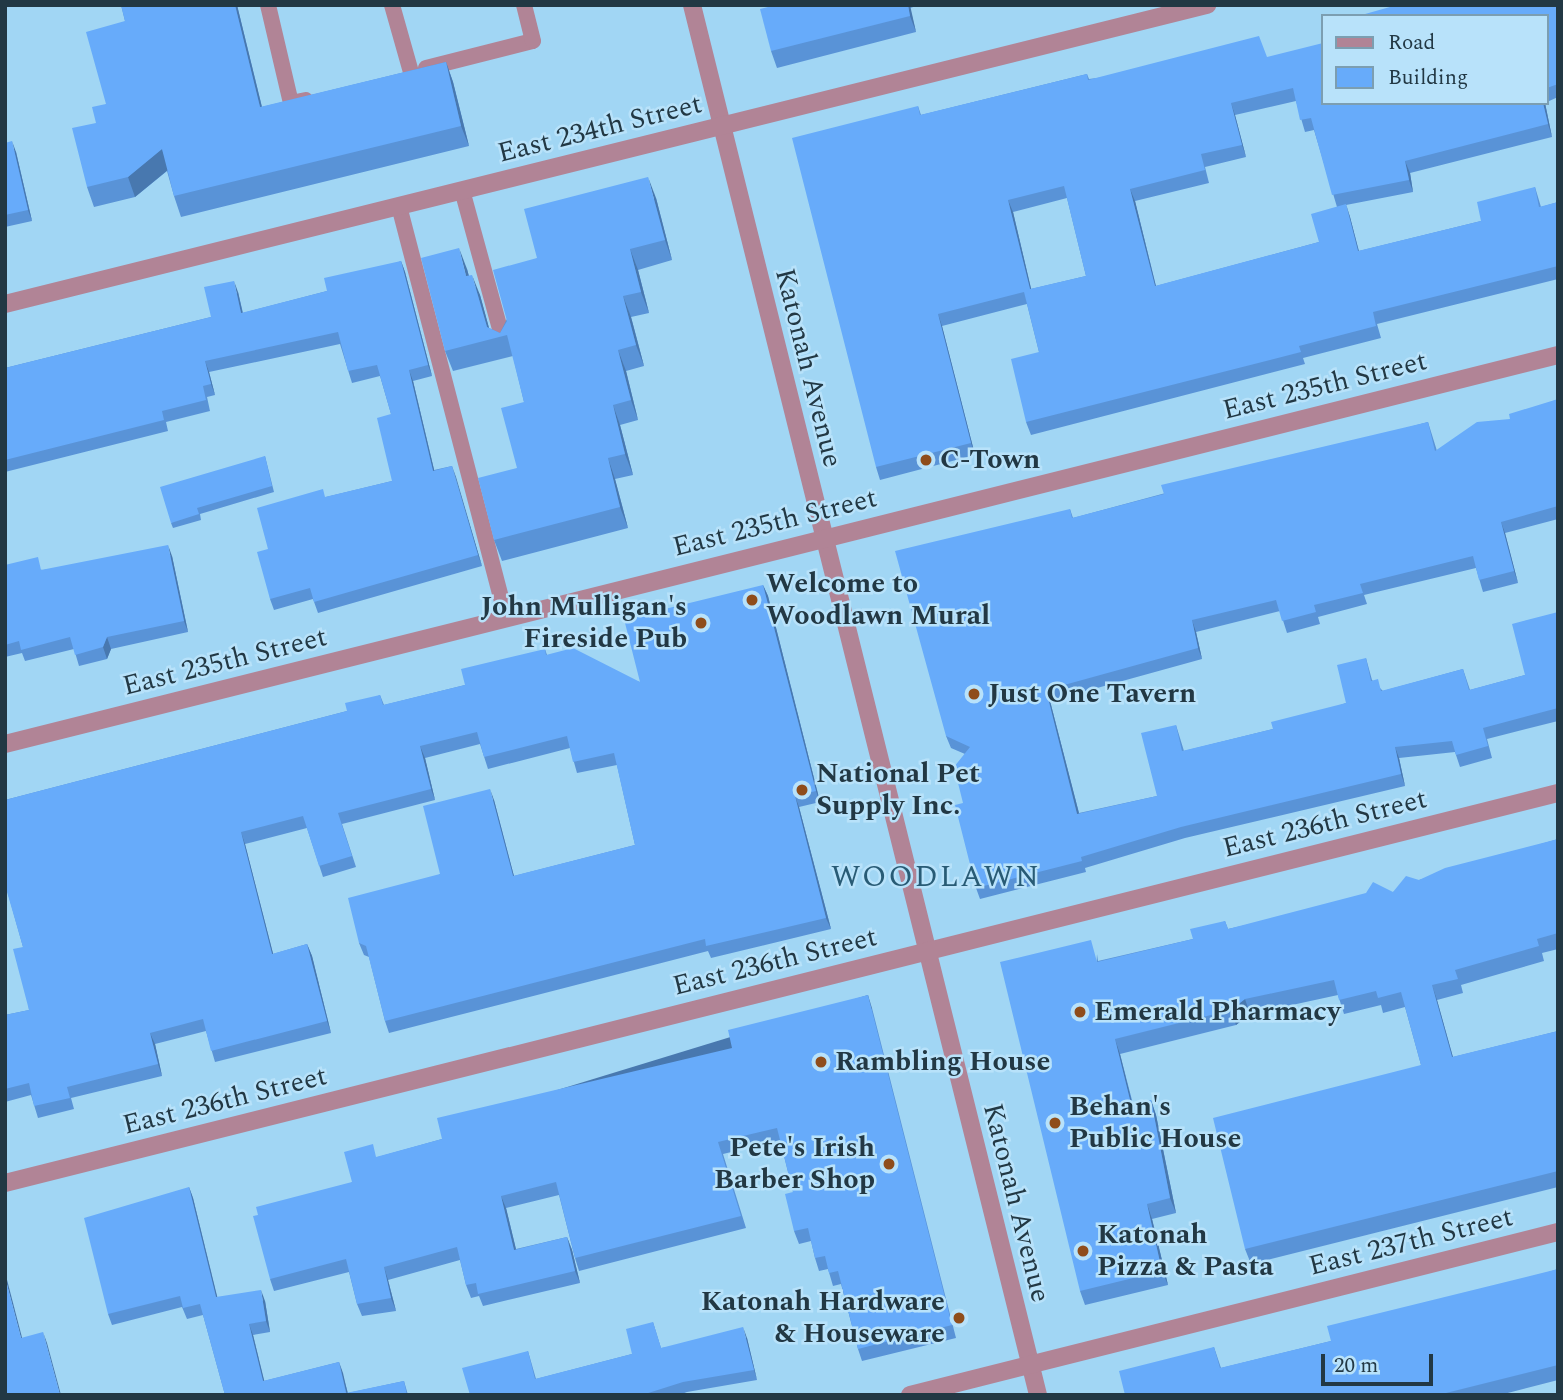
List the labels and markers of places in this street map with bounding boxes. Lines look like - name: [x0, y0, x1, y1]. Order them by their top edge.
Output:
- place label: C-Town: [940, 443, 1040, 477]
- marker: C-Town: [918, 452, 934, 468]
- place label: Welcome to Woodlawn Mural: [766, 567, 990, 633]
- place label: John Mulligan's Fireside Pub: [480, 590, 687, 656]
- marker: Welcome to Woodlawn Mural: [744, 592, 760, 608]
- marker: John Mulligan's Fireside Pub: [693, 615, 709, 631]
- place label: Just One Tavern: [988, 677, 1196, 711]
- marker: Just One Tavern: [966, 686, 982, 702]
- place label: National Pet Supply Inc.: [816, 757, 980, 823]
- marker: National Pet Supply Inc.: [794, 782, 810, 798]
- place label: Emerald Pharmacy: [1094, 995, 1341, 1029]
- marker: Emerald Pharmacy: [1072, 1004, 1088, 1020]
- place label: Rambling House: [835, 1045, 1050, 1079]
- marker: Rambling House: [813, 1054, 829, 1070]
- place label: Behan's Public House: [1069, 1090, 1241, 1156]
- marker: Behan's Public House: [1047, 1115, 1063, 1131]
- place label: Pete's Irish Barber Shop: [714, 1131, 875, 1197]
- marker: Pete's Irish Barber Shop: [881, 1156, 897, 1172]
- place label: Katonah Pizza & Pasta: [1097, 1218, 1274, 1284]
- marker: Katonah Pizza & Pasta: [1075, 1243, 1091, 1259]
- place label: Katonah Hardware & Houseware: [701, 1285, 945, 1351]
- marker: Katonah Hardware & Houseware: [951, 1310, 967, 1326]

